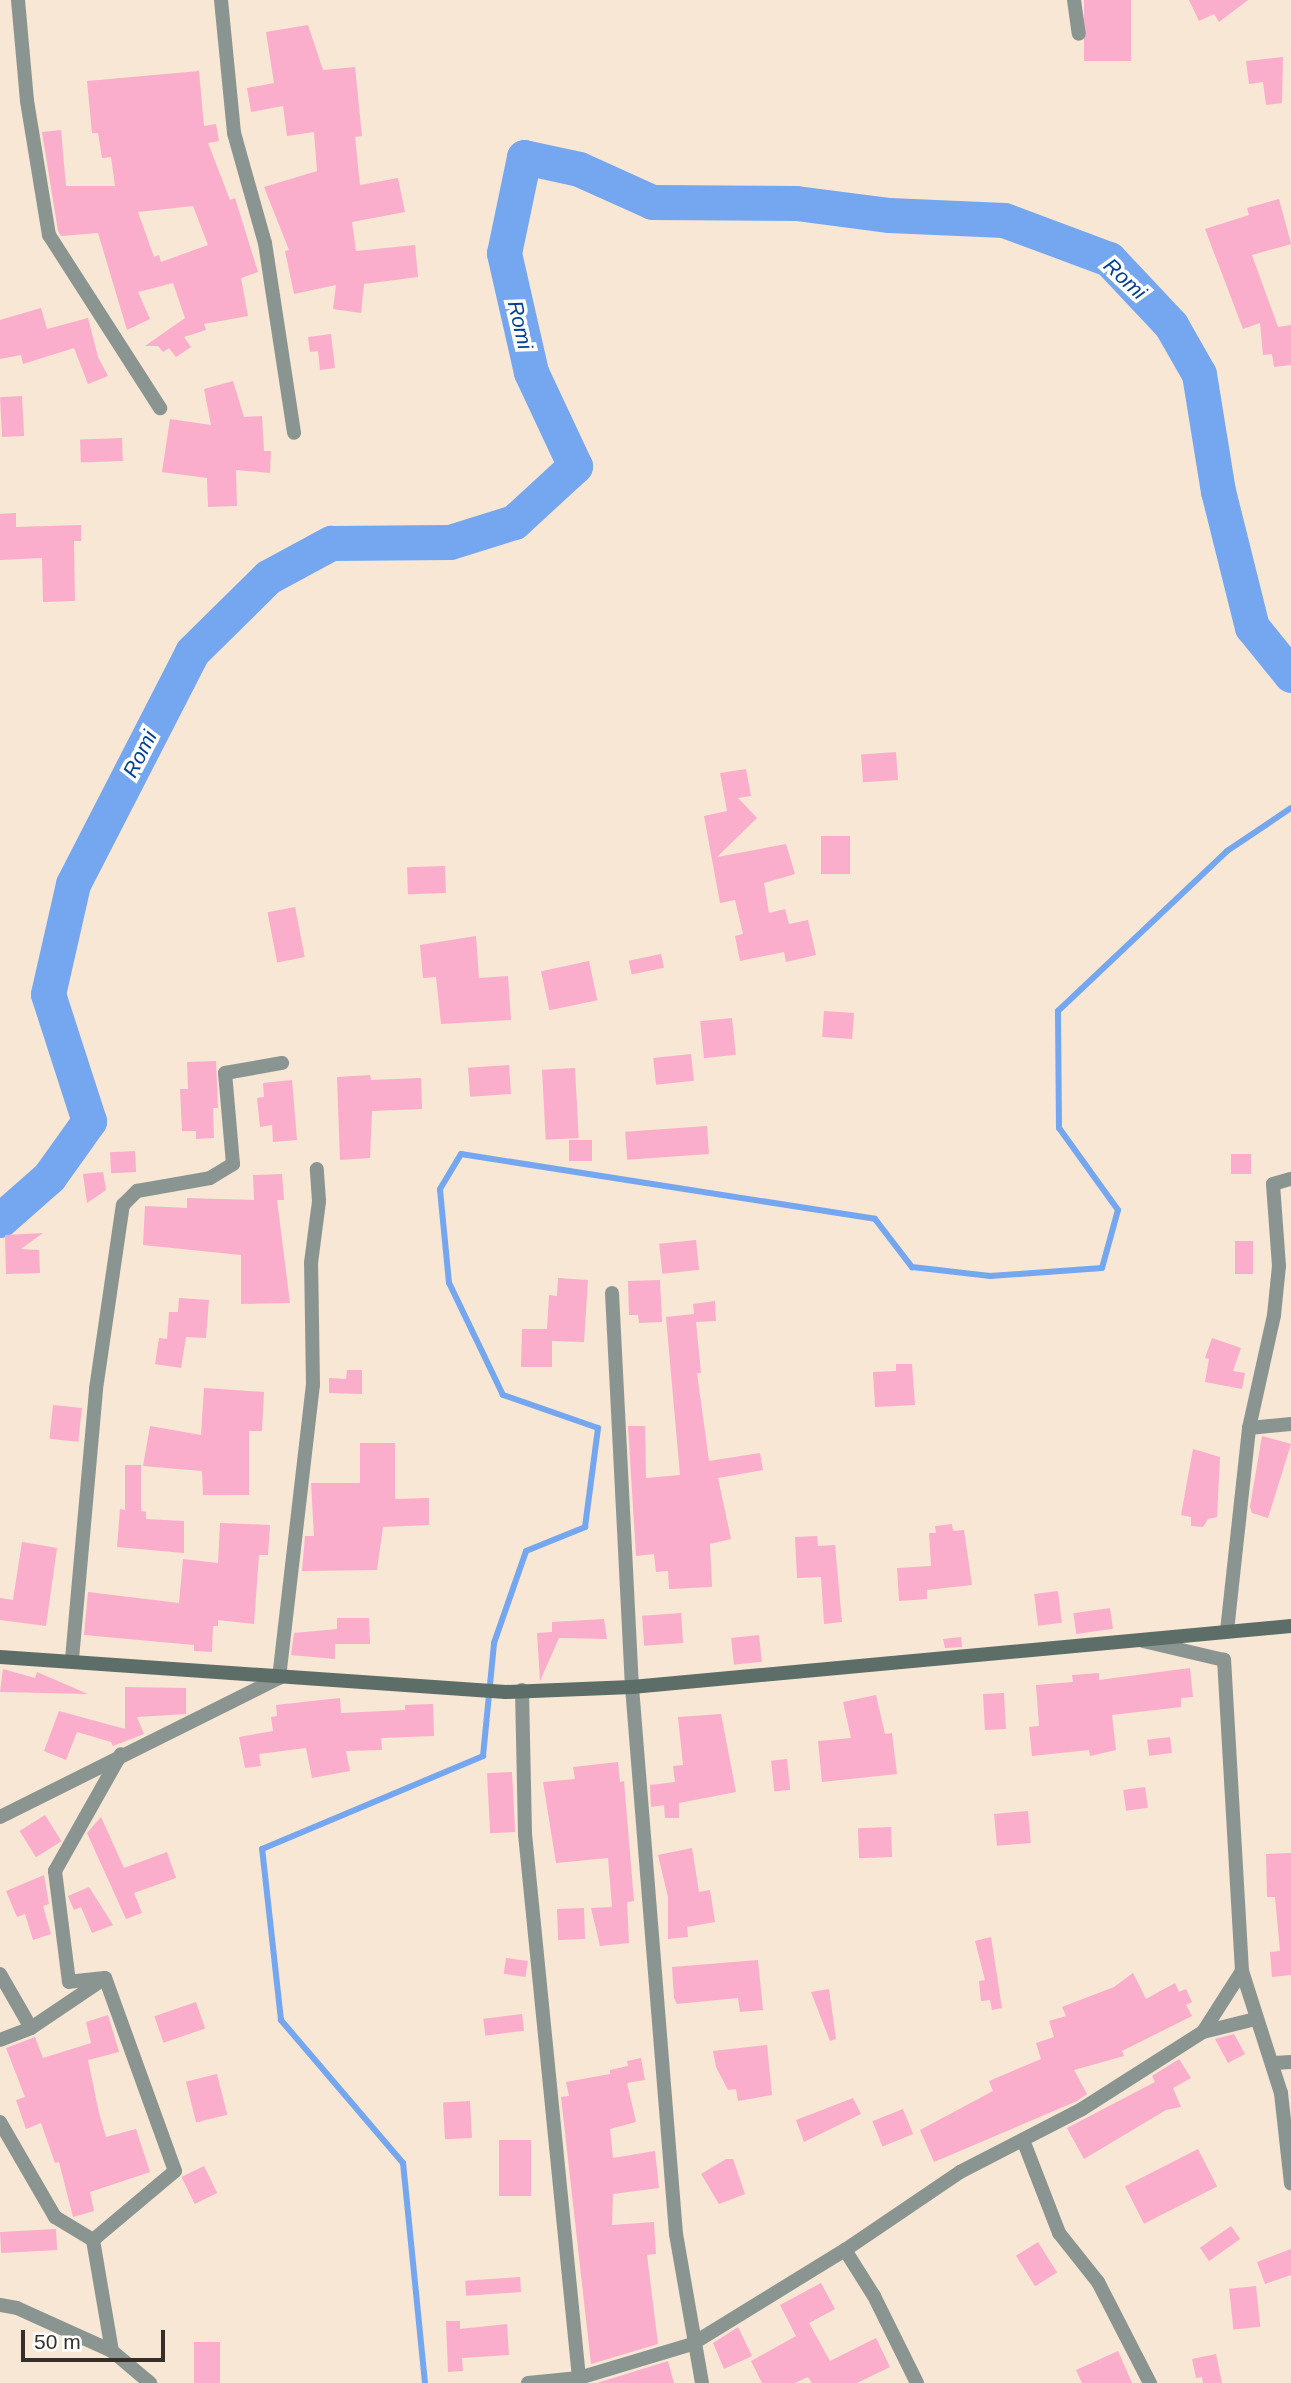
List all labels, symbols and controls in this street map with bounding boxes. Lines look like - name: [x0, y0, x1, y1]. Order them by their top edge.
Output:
- water label: Romi: [1098, 253, 1152, 305]
- water label: Romi: [502, 298, 538, 352]
- water label: Romi: [118, 726, 162, 782]
- scale bar: [24, 2316, 168, 2360]
- text: 50 m: [34, 2330, 81, 2353]

